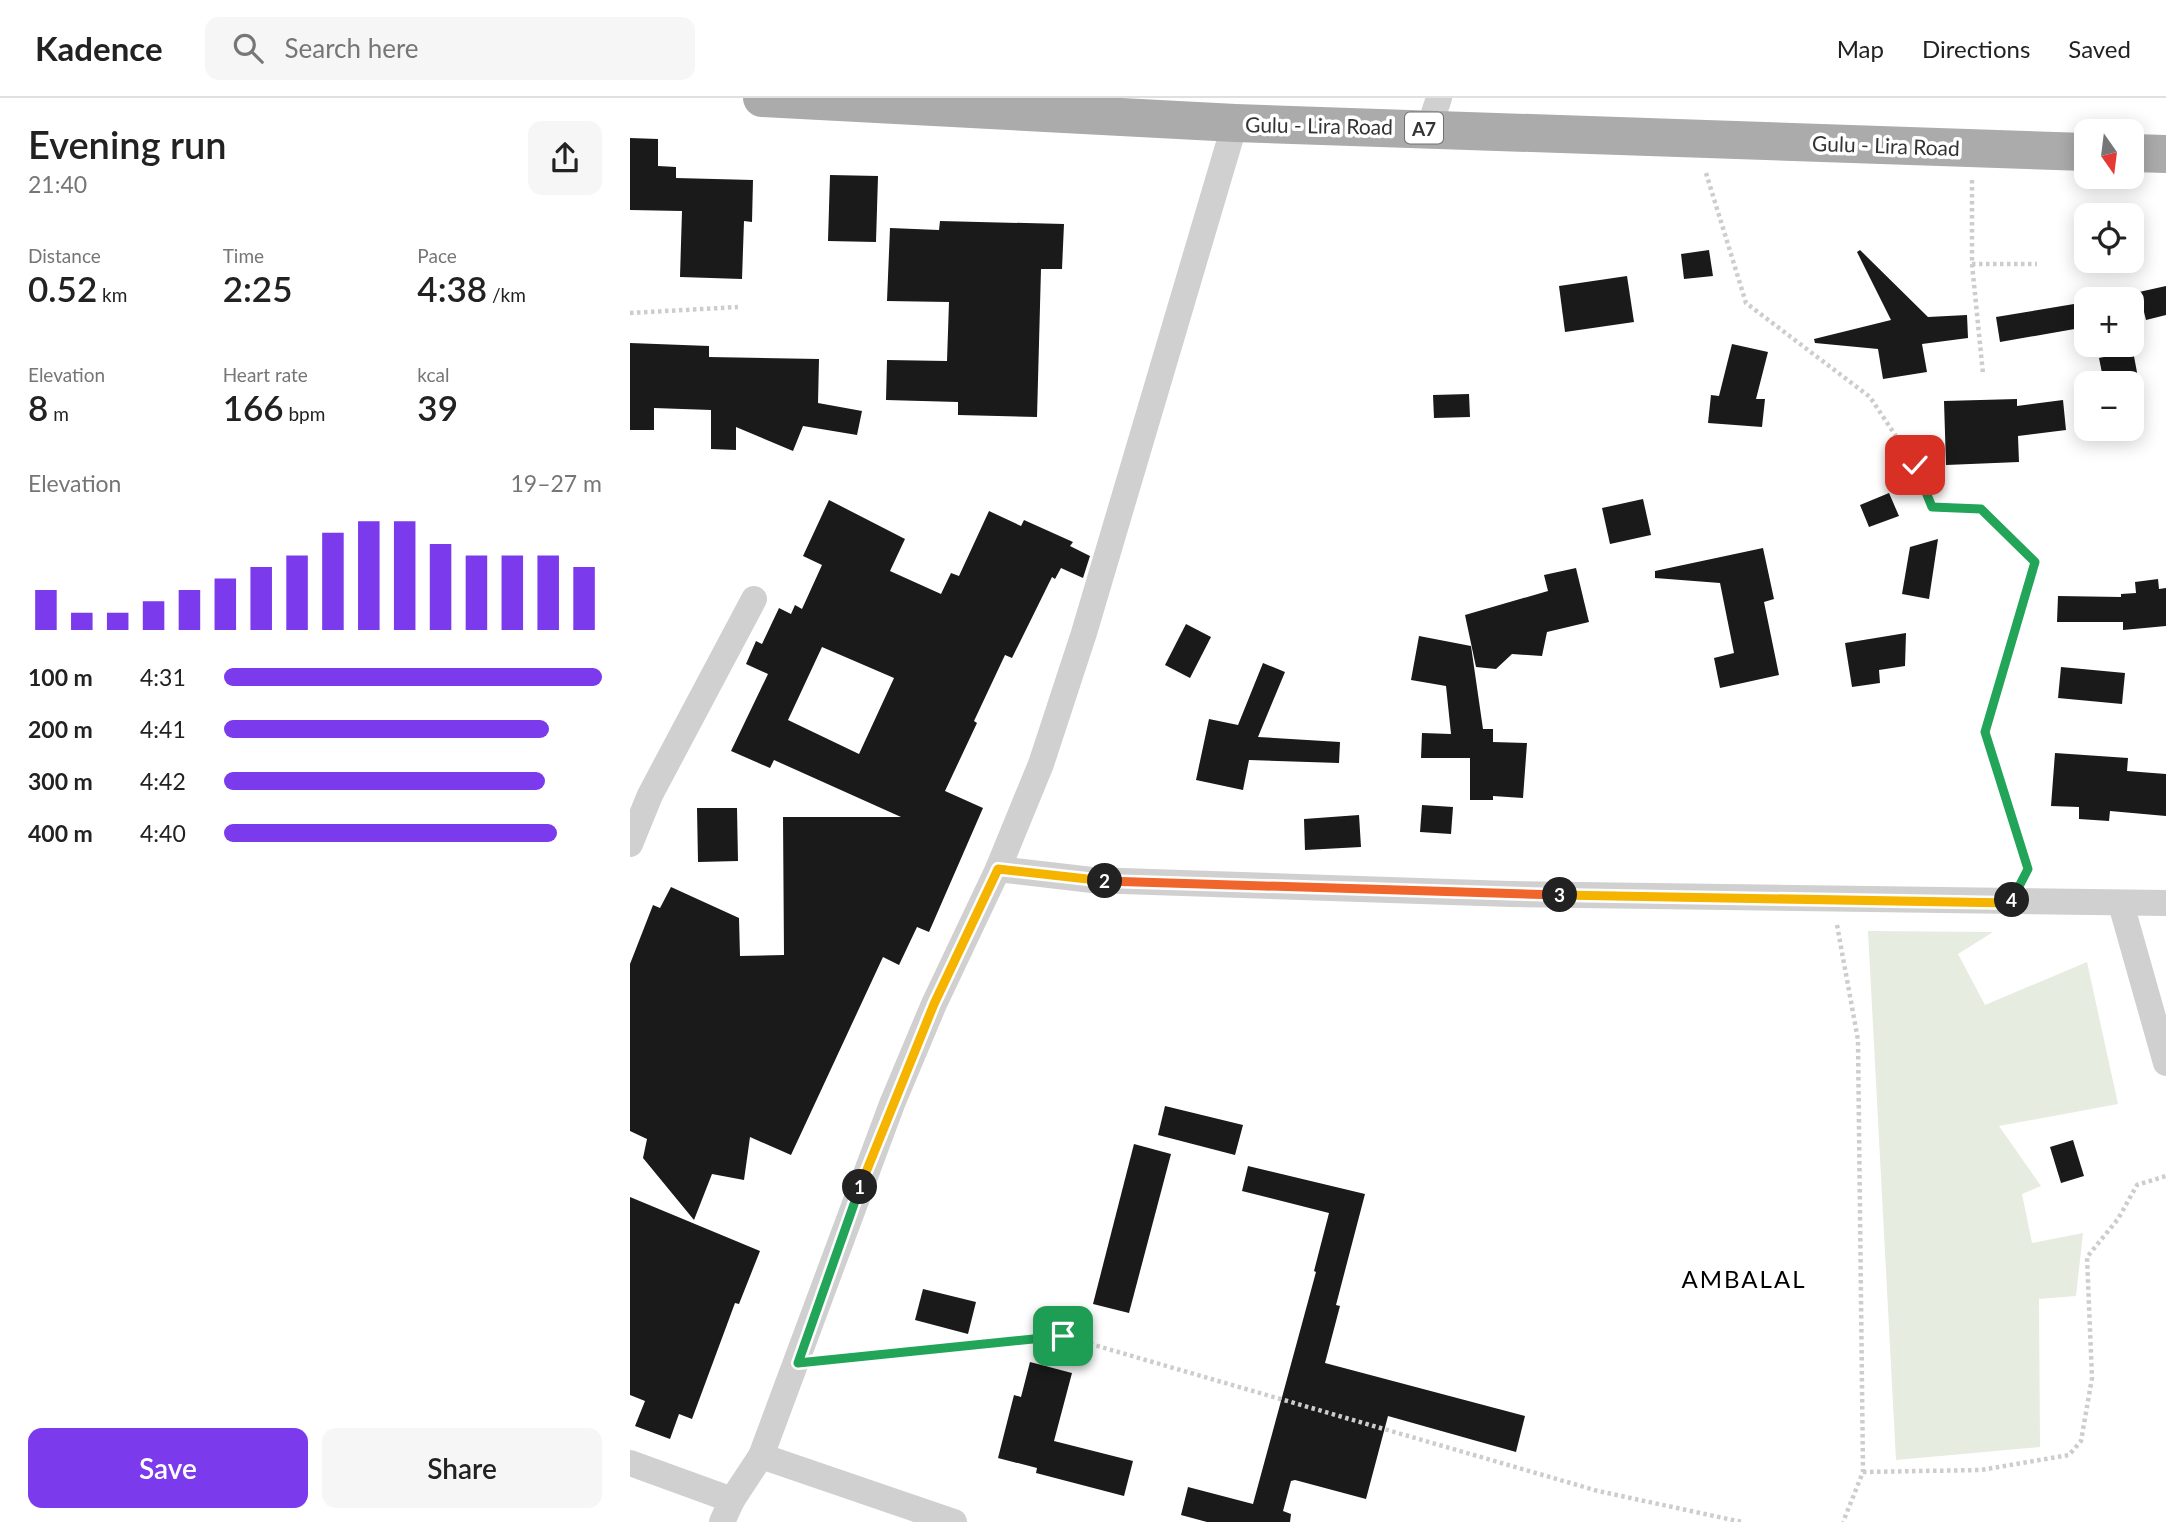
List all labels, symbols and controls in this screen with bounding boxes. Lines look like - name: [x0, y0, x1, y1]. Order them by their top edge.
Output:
- search box: [205, 17, 695, 80]
- text: Kadence: [35, 28, 163, 68]
- icon: search: [229, 29, 267, 67]
- text: Search here: [285, 32, 419, 64]
- text: Map: [1837, 34, 1884, 63]
- text: Directions: [1922, 34, 2030, 63]
- text: Saved: [2068, 34, 2131, 63]
- street label: Gulu - Lira Road: [1245, 111, 1393, 139]
- road number: A7: [1405, 112, 1443, 144]
- north arrow: [2074, 119, 2144, 189]
- map controls: [2074, 119, 2144, 441]
- text: Evening run: [28, 121, 227, 167]
- button: share: [528, 121, 602, 195]
- street label: Gulu - Lira Road: [1812, 130, 1960, 160]
- text: 21:40: [28, 170, 87, 198]
- button: locate: [2074, 203, 2144, 273]
- text: Distance: [28, 244, 101, 267]
- text: Time: [223, 244, 264, 267]
- text: Pace: [417, 244, 457, 267]
- text: 0.52: [28, 267, 97, 309]
- text: 2:25: [223, 267, 292, 309]
- text: 4:38: [417, 267, 487, 309]
- text: km: [97, 283, 127, 306]
- text: /km: [487, 283, 526, 306]
- button: +: [2074, 287, 2144, 357]
- text: Elevation: [28, 363, 105, 386]
- text: Heart rate: [223, 363, 308, 386]
- text: kcal: [417, 363, 449, 386]
- button: −: [2074, 371, 2144, 441]
- text: 8: [28, 386, 48, 428]
- text: 166: [223, 386, 284, 428]
- text: 39: [417, 386, 458, 428]
- text: m: [48, 402, 69, 425]
- text: bpm: [284, 402, 325, 425]
- pin: [1885, 435, 1945, 495]
- icon: check: [1896, 446, 1934, 484]
- text: Elevation: [28, 469, 121, 497]
- text: 19–27 m: [510, 469, 602, 497]
- text: 100 m: [28, 663, 93, 691]
- text: 4:31: [140, 663, 186, 691]
- text: 200 m: [28, 715, 93, 743]
- text: 4:41: [140, 715, 186, 743]
- text: 300 m: [28, 767, 93, 795]
- text: 4:42: [140, 767, 186, 795]
- text: 400 m: [28, 819, 93, 847]
- text: 4:40: [140, 819, 186, 847]
- pin: 2: [1088, 864, 1122, 898]
- text: 2: [1099, 869, 1110, 892]
- pin: 3: [1542, 878, 1578, 912]
- pin: 4: [1994, 882, 2030, 918]
- text: 3: [1554, 883, 1565, 906]
- text: 4: [2006, 888, 2017, 911]
- pin: 1: [842, 1170, 877, 1204]
- text: 1: [854, 1175, 865, 1198]
- district label: AMBALAL: [1682, 1264, 1806, 1293]
- pin: [1033, 1306, 1093, 1366]
- icon: arrive: [1044, 1317, 1082, 1355]
- button: Save: [28, 1428, 308, 1508]
- button: Share: [322, 1428, 602, 1508]

